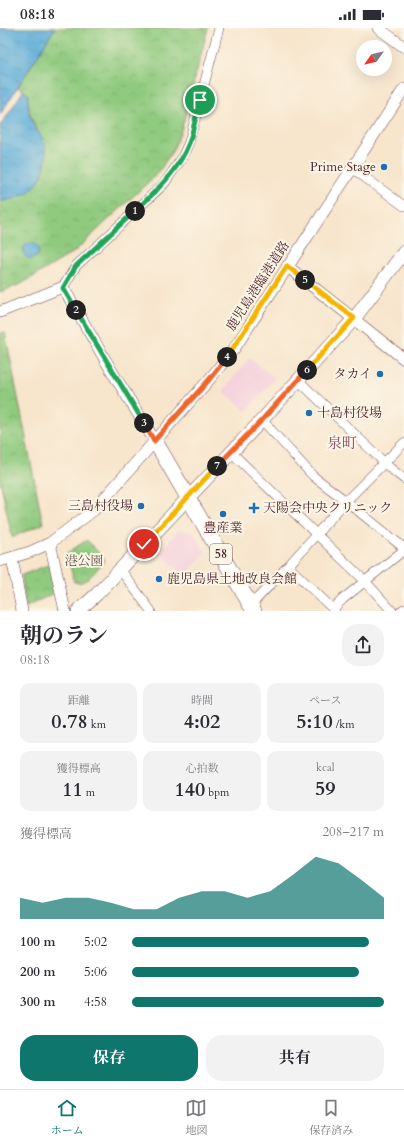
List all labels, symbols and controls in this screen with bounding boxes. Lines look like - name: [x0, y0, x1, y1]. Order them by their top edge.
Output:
- text: 08:18: [20, 4, 55, 24]
- north arrow: [356, 40, 392, 76]
- map controls: [356, 40, 392, 76]
- pin: [183, 83, 217, 117]
- icon: arrive: [189, 89, 211, 111]
- place label: Prime Stage: [310, 158, 376, 176]
- marker: Prime Stage: [379, 162, 389, 172]
- pin: 1: [125, 201, 145, 221]
- text: 1: [132, 203, 138, 218]
- street label: 鹿児島港臨港道路: [222, 237, 294, 335]
- pin: 5: [295, 270, 315, 290]
- text: 5: [302, 272, 308, 287]
- pin: 2: [66, 300, 86, 320]
- text: 2: [73, 302, 79, 317]
- pin: 4: [217, 347, 237, 367]
- text: 4: [224, 349, 230, 364]
- pin: 6: [297, 360, 317, 380]
- text: 6: [304, 362, 310, 377]
- place label: タカイ: [333, 365, 372, 383]
- marker: タカイ: [375, 369, 385, 379]
- place label: 十島村役場: [317, 404, 382, 422]
- marker: 十島村役場: [304, 408, 314, 418]
- pin: 3: [134, 413, 154, 433]
- text: 3: [141, 415, 147, 430]
- district label: 泉町: [327, 433, 357, 453]
- pin: 7: [207, 456, 227, 476]
- text: 7: [214, 458, 220, 473]
- place label: 三島村役場: [68, 497, 133, 515]
- place label: 天陽会中央クリニック: [263, 499, 392, 517]
- marker: 三島村役場: [136, 501, 146, 511]
- marker: 天陽会中央クリニック: [248, 502, 260, 514]
- marker: 豊産業: [218, 509, 228, 519]
- place label: 豊産業: [203, 519, 243, 537]
- pin: [127, 527, 161, 561]
- icon: check: [133, 533, 155, 555]
- road number: 58: [210, 544, 232, 564]
- park label: 港公園: [64, 552, 104, 570]
- place label: 鹿児島県土地改良会館: [167, 570, 297, 588]
- marker: 鹿児島県土地改良会館: [154, 574, 164, 584]
- text: 朝のラン: [20, 621, 108, 651]
- button: share: [342, 624, 384, 666]
- text: 08:18: [20, 651, 50, 669]
- text: 距離: [68, 693, 90, 708]
- text: 時間: [191, 693, 213, 708]
- text: ペース: [309, 693, 342, 708]
- text: 0.78: [51, 708, 88, 735]
- text: 4:02: [184, 708, 220, 735]
- text: 5:10: [296, 708, 333, 735]
- text: km: [88, 717, 106, 732]
- text: /km: [333, 717, 354, 732]
- text: kcal: [316, 760, 335, 775]
- text: 獲得標高: [57, 761, 101, 776]
- text: 心拍数: [185, 761, 218, 776]
- text: 59: [315, 775, 336, 802]
- text: 11: [62, 776, 83, 803]
- text: 140: [175, 776, 205, 803]
- text: m: [83, 785, 95, 800]
- text: bpm: [205, 785, 229, 800]
- text: 208–217 m: [322, 823, 384, 841]
- text: 獲得標高: [20, 825, 72, 843]
- text: 100 m: [20, 933, 55, 951]
- text: 5:02: [84, 933, 107, 951]
- text: 200 m: [20, 963, 55, 981]
- text: 5:06: [84, 963, 107, 981]
- text: 300 m: [20, 993, 55, 1011]
- text: 4:58: [84, 993, 107, 1011]
- button: 保存: [20, 1035, 198, 1081]
- button: 共有: [206, 1035, 384, 1081]
- tab: ホーム: [51, 1097, 84, 1138]
- tab: 地図: [185, 1097, 207, 1138]
- tab: 保存済み: [309, 1097, 353, 1138]

